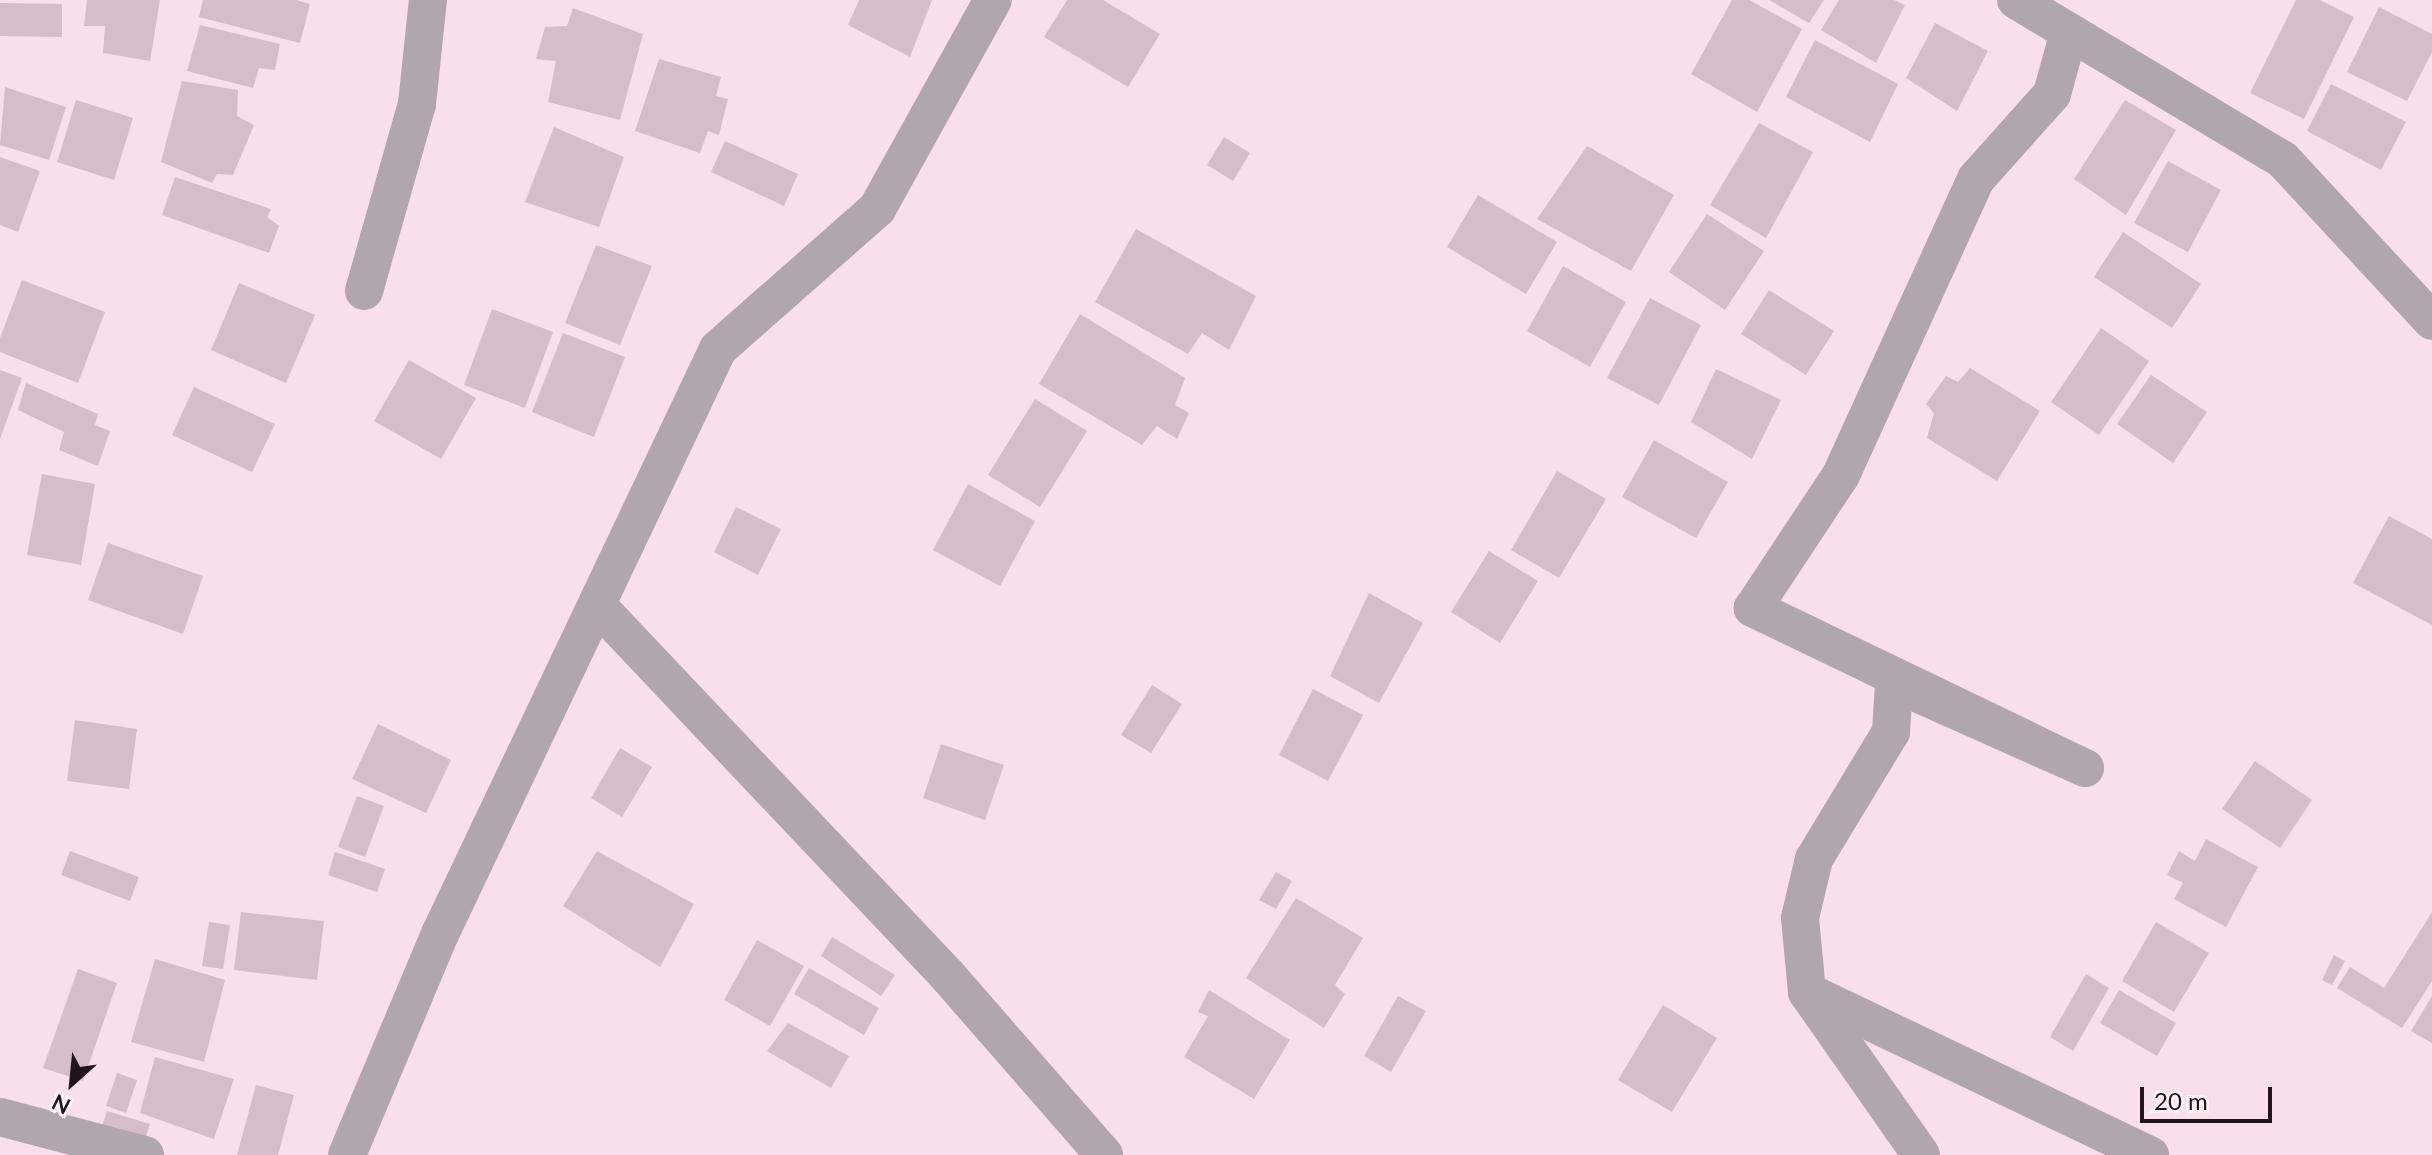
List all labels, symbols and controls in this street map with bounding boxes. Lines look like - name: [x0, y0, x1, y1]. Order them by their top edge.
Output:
- north arrow: [32, 1043, 112, 1123]
- scale bar: [2144, 1071, 2276, 1121]
- text: 20 m: [2154, 1086, 2208, 1115]
- text: N: [47, 1089, 75, 1121]

